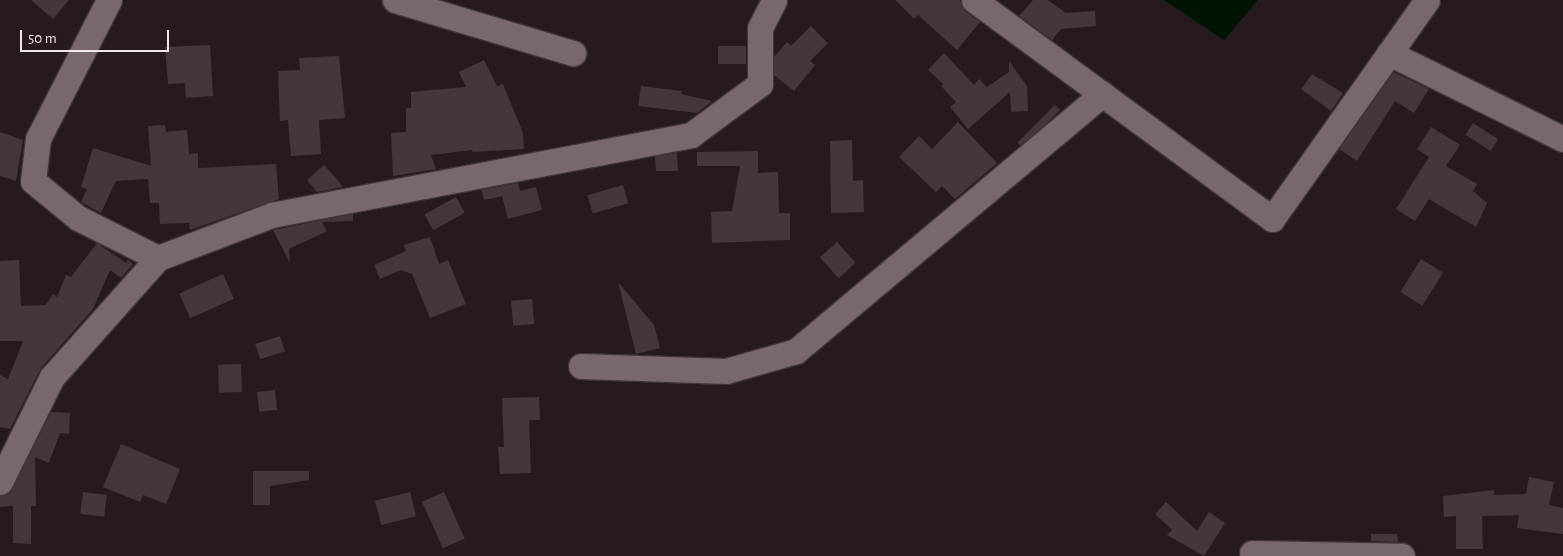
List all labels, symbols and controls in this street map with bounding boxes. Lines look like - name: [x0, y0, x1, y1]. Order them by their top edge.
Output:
- scale bar: [22, 20, 171, 52]
- text: 50 m: [28, 31, 57, 46]

